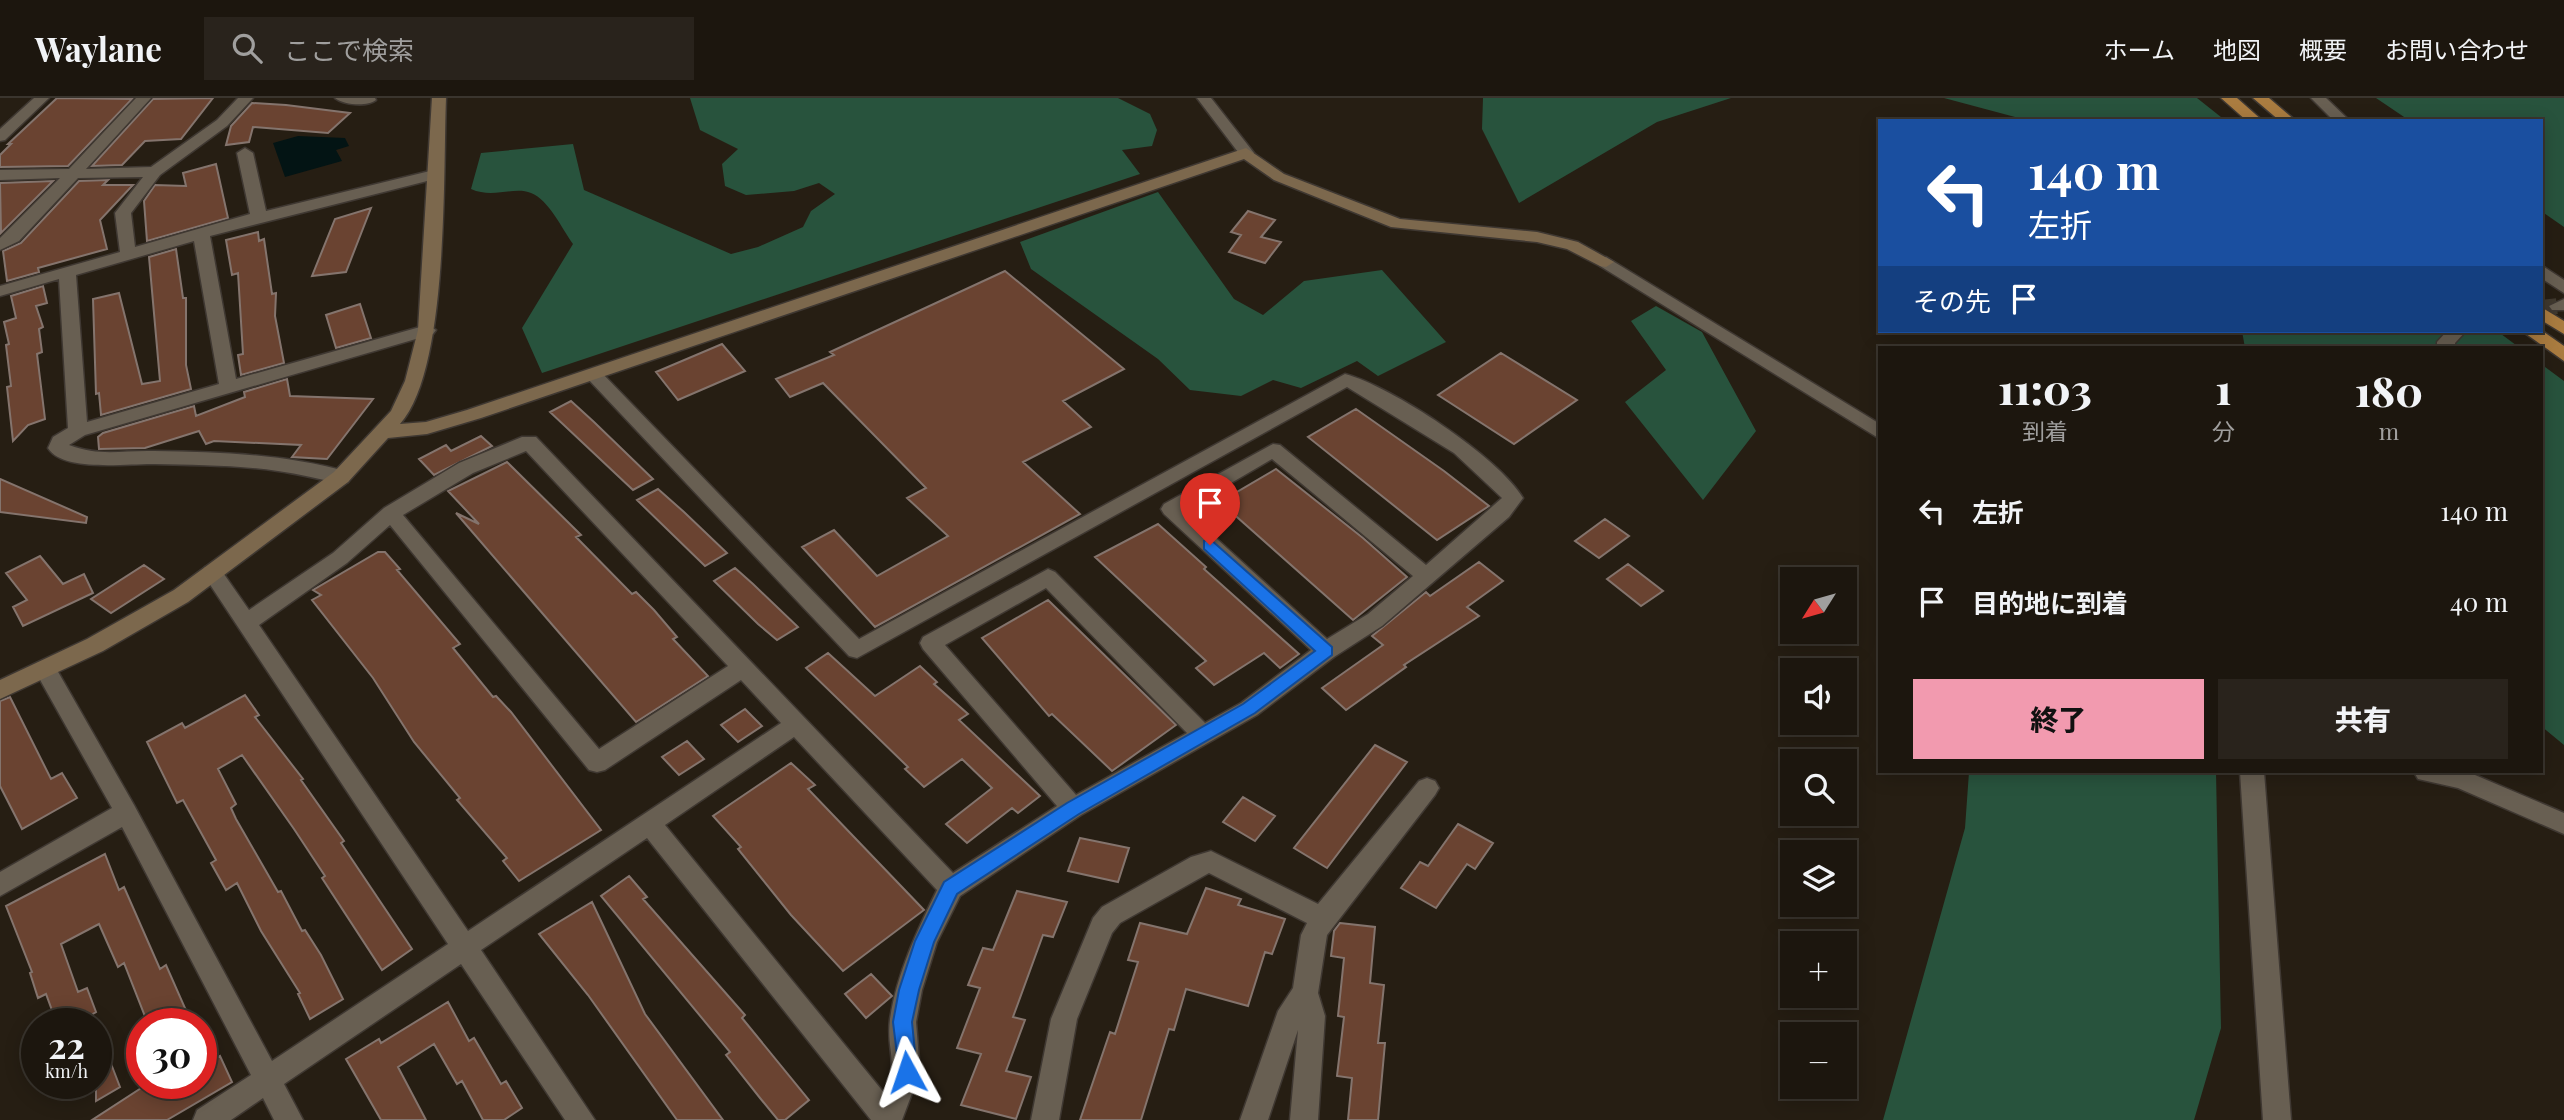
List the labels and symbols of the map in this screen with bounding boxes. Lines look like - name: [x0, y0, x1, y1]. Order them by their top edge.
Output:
- pin: [1180, 473, 1240, 545]
- north arrow: [1780, 567, 1857, 644]
- speed limit sign: 30: [126, 1008, 217, 1099]
- position arrow: [870, 1035, 944, 1109]

